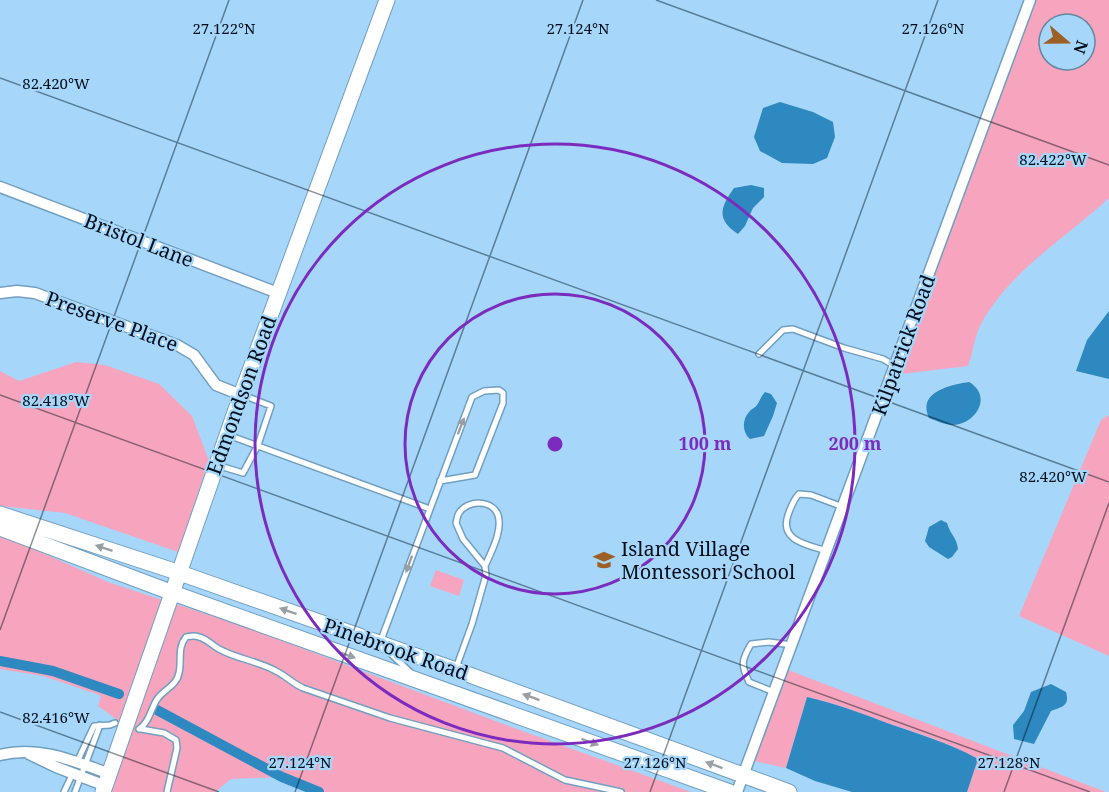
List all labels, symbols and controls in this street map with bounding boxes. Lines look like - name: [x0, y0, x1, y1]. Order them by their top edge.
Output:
- north arrow: [1037, 12, 1097, 72]
- text: 27.122°N: [192, 18, 256, 38]
- text: 27.124°N: [546, 18, 610, 38]
- text: 27.126°N: [901, 18, 965, 38]
- text: N: [1068, 37, 1094, 57]
- text: 82.420°W: [22, 73, 90, 93]
- text: 82.422°W: [1019, 149, 1087, 169]
- street label: Bristol Lane: [80, 207, 198, 273]
- street label: Kilpatrick Road: [865, 271, 941, 419]
- street label: Preserve Place: [42, 285, 182, 357]
- street label: Edmondson Road: [200, 312, 282, 478]
- text: 82.418°W: [22, 390, 90, 410]
- one-way arrow: [456, 417, 466, 435]
- text: 100 m: [679, 431, 732, 455]
- text: 200 m: [829, 431, 882, 455]
- centre of rings: [545, 434, 565, 454]
- text: 82.420°W: [1019, 466, 1087, 486]
- place label: Island Village Montessori School: [621, 535, 795, 585]
- one-way arrow: [95, 543, 113, 552]
- school or university icon: Island Village Montessori School: [592, 548, 616, 572]
- one-way arrow: [404, 555, 413, 573]
- one-way arrow: [279, 606, 297, 616]
- street label: Pinebrook Road: [320, 611, 472, 687]
- one-way arrow: [338, 651, 356, 661]
- one-way arrow: [522, 692, 540, 702]
- text: 82.416°W: [22, 707, 90, 727]
- one-way arrow: [581, 738, 599, 747]
- text: 27.124°N: [268, 752, 332, 772]
- text: 27.126°N: [623, 752, 687, 772]
- text: 27.128°N: [977, 752, 1041, 772]
- one-way arrow: [705, 759, 723, 769]

